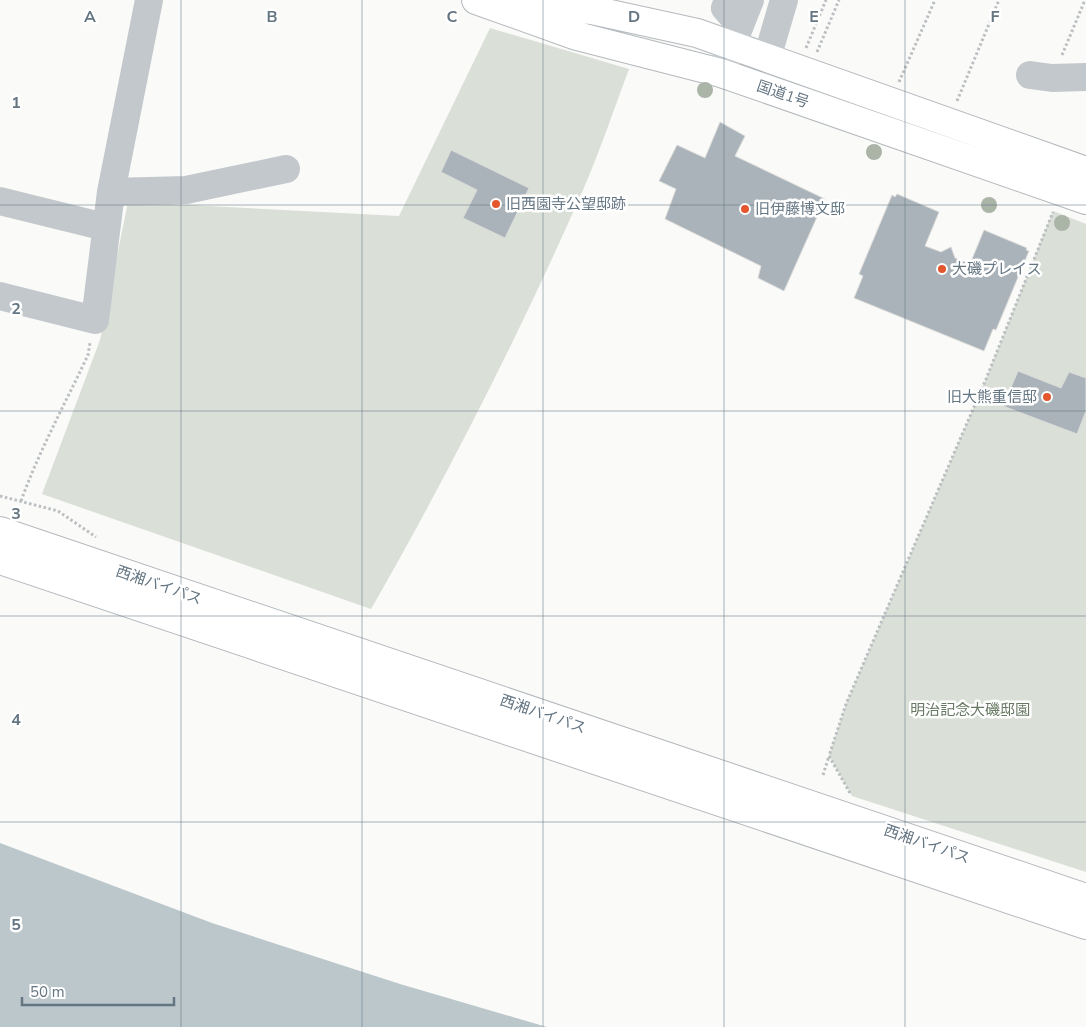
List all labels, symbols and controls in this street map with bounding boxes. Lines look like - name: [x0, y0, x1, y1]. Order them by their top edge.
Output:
- text: A: [84, 6, 96, 28]
- text: B: [266, 6, 278, 28]
- text: C: [447, 6, 458, 28]
- text: D: [628, 6, 640, 28]
- text: E: [809, 6, 819, 28]
- text: F: [991, 6, 1000, 28]
- street label: 国道1号: [754, 76, 812, 112]
- text: 1: [11, 92, 21, 114]
- place label: 旧西園寺公望邸跡: [506, 194, 626, 214]
- marker: 旧西園寺公望邸跡: [490, 198, 502, 210]
- place label: 旧伊藤博文邸: [755, 199, 845, 219]
- marker: 旧伊藤博文邸: [739, 203, 751, 215]
- place label: 大磯プレイス: [952, 259, 1042, 279]
- marker: 大磯プレイス: [936, 263, 948, 275]
- text: 2: [11, 298, 21, 320]
- place label: 旧大熊重信邸: [947, 387, 1037, 407]
- marker: 旧大熊重信邸: [1041, 391, 1053, 403]
- text: 3: [11, 503, 21, 525]
- street label: 西湘バイパス: [113, 561, 205, 609]
- street label: 西湘バイパス: [497, 690, 589, 738]
- park label: 明治記念大磯邸園: [910, 700, 1030, 720]
- text: 4: [11, 709, 21, 731]
- street label: 西湘バイパス: [881, 820, 973, 868]
- text: 5: [11, 914, 21, 936]
- scale bar: [22, 974, 175, 1006]
- text: 50 m: [30, 982, 65, 1002]

